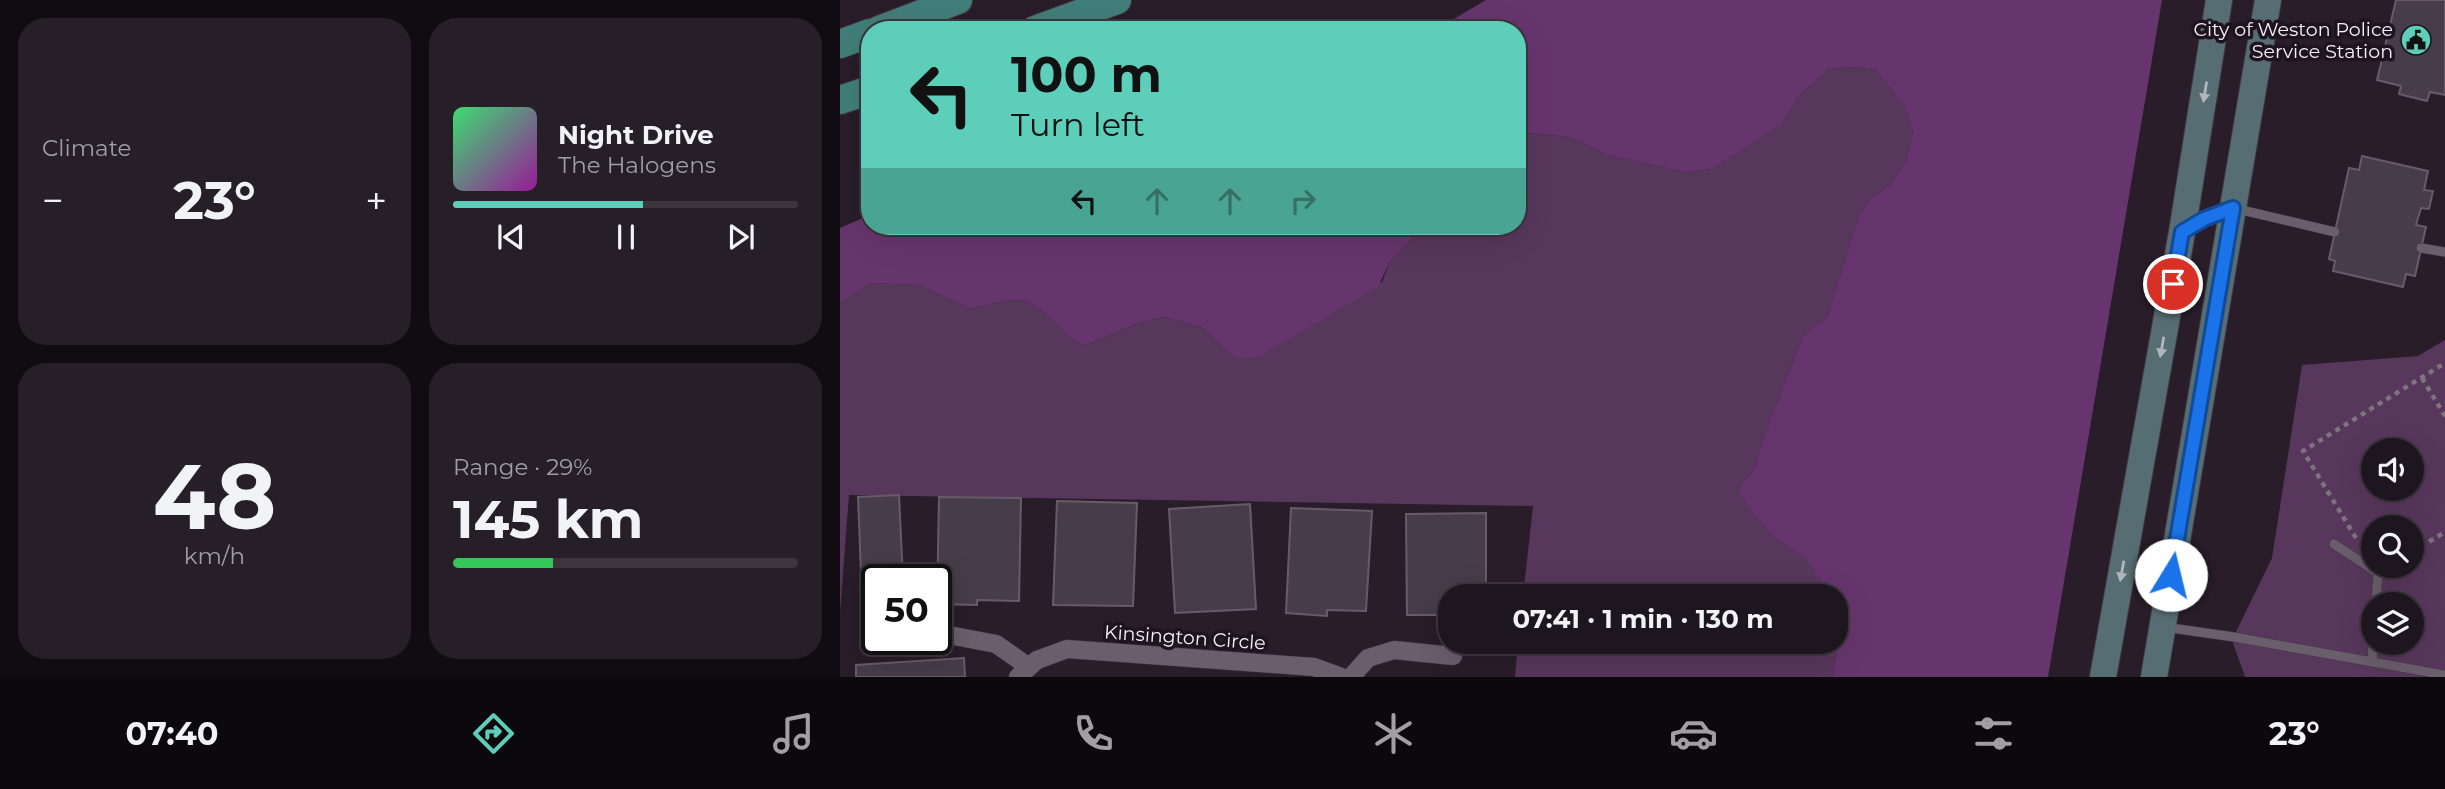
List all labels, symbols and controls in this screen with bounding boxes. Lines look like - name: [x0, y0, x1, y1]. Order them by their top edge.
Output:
- place label: City of Weston Police Service Station: [2193, 18, 2393, 63]
- public building icon: City of Weston Police Service Station: [2399, 23, 2433, 57]
- text: 100 m: [1011, 45, 1162, 104]
- icon: left: [896, 49, 987, 140]
- one-way arrow: [2199, 81, 2210, 103]
- text: Turn left: [1011, 105, 1145, 144]
- text: Night Drive: [558, 119, 714, 151]
- text: Climate: [42, 134, 131, 162]
- text: The Halogens: [558, 151, 716, 179]
- text: 23°: [173, 169, 256, 232]
- text: −: [42, 177, 64, 224]
- text: +: [365, 177, 387, 224]
- icon: left: [1065, 182, 1103, 220]
- icon: ahead: [1138, 182, 1176, 220]
- icon: ahead: [1211, 182, 1249, 220]
- icon: right: [1284, 182, 1322, 220]
- icon: previous: [492, 218, 530, 256]
- icon: pause: [607, 218, 645, 256]
- icon: next: [722, 218, 760, 256]
- pin: [2143, 254, 2203, 314]
- icon: arrive: [2154, 265, 2192, 303]
- one-way arrow: [2156, 336, 2167, 358]
- map controls: [2361, 438, 2424, 655]
- button: sound: [2361, 438, 2424, 501]
- text: 48: [153, 441, 276, 552]
- text: Range · 29%: [453, 453, 592, 481]
- text: 145 km: [453, 488, 643, 551]
- button: search: [2361, 515, 2424, 578]
- position arrow: [2134, 538, 2208, 612]
- text: km/h: [184, 542, 245, 570]
- one-way arrow: [2116, 560, 2127, 582]
- speed limit sign: 50: [861, 564, 952, 655]
- button: layers: [2361, 592, 2424, 655]
- text: 07:41 · 1 min · 130 m: [1512, 603, 1774, 635]
- street label: Kinsington Circle: [1103, 620, 1267, 655]
- icon: directions: [469, 709, 518, 758]
- icon: music: [769, 709, 818, 758]
- icon: phone: [1069, 709, 1118, 758]
- icon: climate: [1369, 709, 1418, 758]
- icon: car: [1669, 709, 1718, 758]
- icon: filters: [1969, 709, 2018, 758]
- text: 07:40: [125, 714, 218, 753]
- text: 23°: [2269, 714, 2320, 753]

